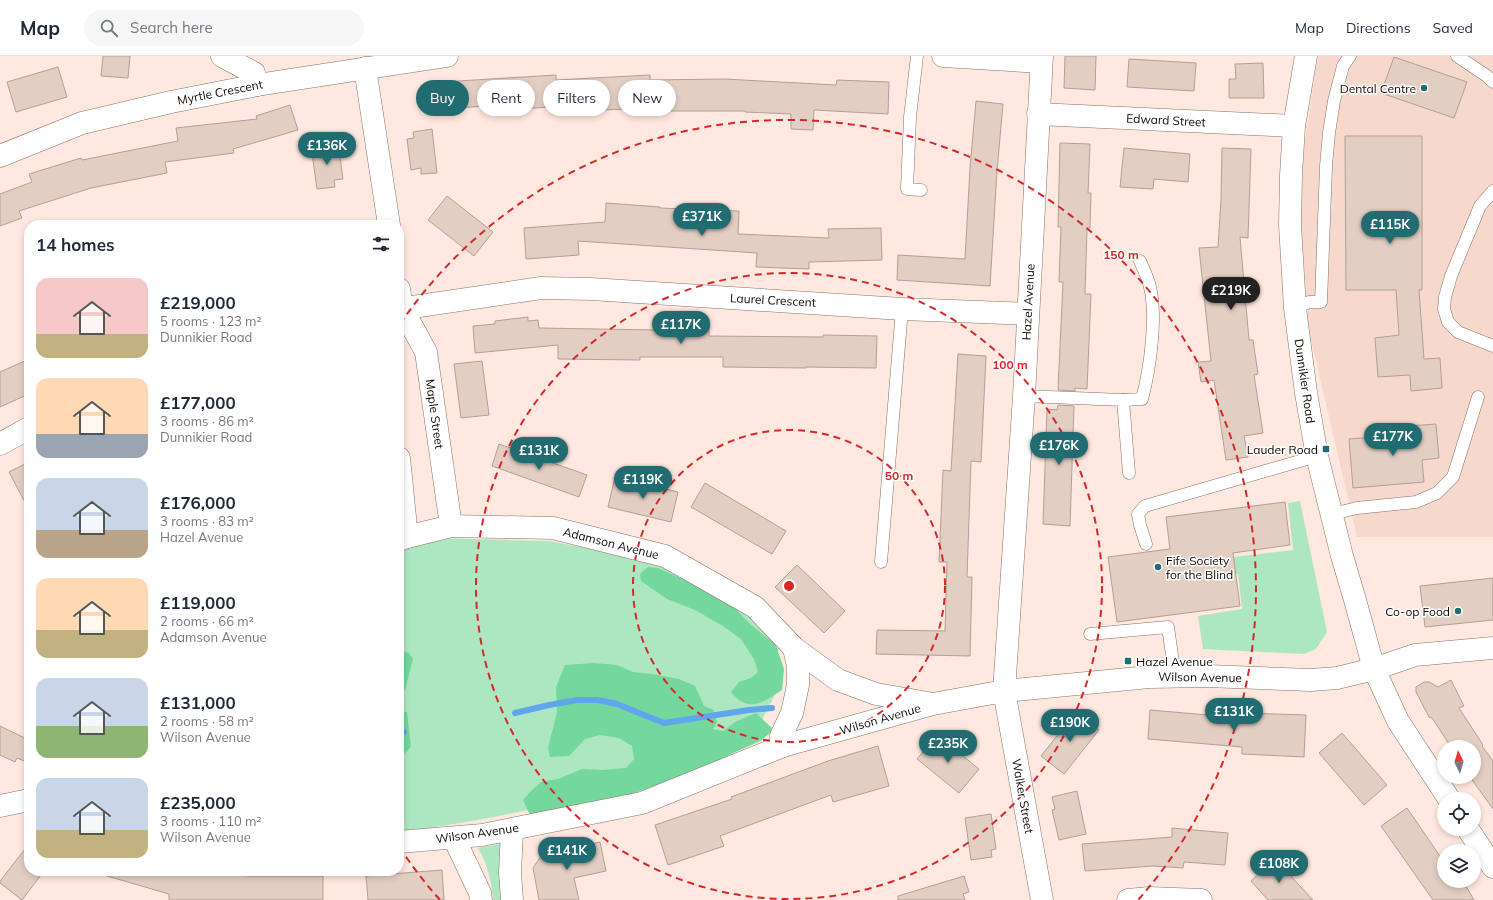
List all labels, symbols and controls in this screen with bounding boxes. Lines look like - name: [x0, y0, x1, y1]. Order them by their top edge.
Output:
- search box: [84, 10, 364, 46]
- text: Map: [20, 16, 60, 40]
- icon: search: [98, 17, 120, 39]
- text: Search here: [130, 18, 213, 37]
- text: Map: [1295, 19, 1324, 37]
- text: Directions: [1346, 19, 1411, 37]
- text: Saved: [1433, 19, 1473, 37]
- street label: Myrtle Crescent: [176, 76, 264, 108]
- chip: Buy: [416, 80, 469, 116]
- chip: Rent: [477, 80, 535, 116]
- chip: Filters: [543, 80, 610, 116]
- chip: New: [618, 80, 676, 116]
- place label: Dental Centre: [1340, 81, 1416, 96]
- marker: Dental Centre: [1419, 83, 1429, 93]
- street label: Edward Street: [1126, 110, 1206, 130]
- pin: £136K: [299, 132, 355, 166]
- text: £136K: [307, 137, 347, 153]
- pin: £371K: [674, 203, 730, 237]
- text: £371K: [682, 208, 722, 224]
- pin: £115K: [1362, 211, 1418, 245]
- text: £115K: [1370, 216, 1410, 232]
- icon: filters: [370, 233, 392, 255]
- text: 14 homes: [36, 234, 115, 255]
- text: 150 m: [1103, 247, 1139, 262]
- street label: Hazel Avenue: [1018, 263, 1038, 341]
- pin: £219K: [1203, 277, 1259, 311]
- text: £219K: [1211, 282, 1251, 298]
- street label: Laurel Crescent: [730, 290, 816, 310]
- text: £219,000: [160, 292, 236, 313]
- icon: home: [68, 294, 116, 342]
- pin: £117K: [653, 311, 709, 345]
- text: 5 rooms · 123 m²: [160, 313, 261, 329]
- text: £117K: [661, 316, 701, 332]
- text: Dunnikier Road: [160, 329, 252, 345]
- street label: Dunnikier Road: [1292, 338, 1318, 424]
- text: 100 m: [992, 357, 1028, 372]
- street label: Maple Street: [423, 378, 447, 450]
- text: £177,000: [160, 392, 236, 413]
- icon: home: [68, 394, 116, 442]
- text: 3 rooms · 86 m²: [160, 413, 254, 429]
- pin: £177K: [1365, 423, 1421, 457]
- text: £177K: [1373, 428, 1413, 444]
- text: Dunnikier Road: [160, 429, 252, 445]
- pin: £176K: [1031, 432, 1087, 466]
- pin: £131K: [511, 437, 567, 471]
- text: £176K: [1039, 437, 1079, 453]
- text: £131K: [519, 442, 559, 458]
- place label: Lauder Road: [1247, 442, 1318, 457]
- marker: Lauder Road: [1321, 444, 1331, 454]
- pin: £119K: [615, 466, 671, 500]
- text: 50 m: [885, 468, 913, 483]
- text: £119K: [623, 471, 663, 487]
- text: £176,000: [160, 492, 236, 513]
- icon: home: [68, 494, 116, 542]
- text: 3 rooms · 83 m²: [160, 513, 254, 529]
- street label: Adamson Avenue: [561, 524, 661, 562]
- text: Hazel Avenue: [160, 529, 243, 545]
- place label: Fife Society for the Blind: [1166, 553, 1233, 582]
- marker: Fife Society for the Blind: [1153, 562, 1163, 572]
- centre of rings: [782, 579, 796, 593]
- text: £119,000: [160, 592, 236, 613]
- icon: home: [68, 594, 116, 642]
- place label: Co-op Food: [1385, 604, 1450, 619]
- marker: Co-op Food: [1453, 606, 1463, 616]
- text: 2 rooms · 66 m²: [160, 613, 254, 629]
- text: Adamson Avenue: [160, 629, 267, 645]
- place label: Hazel Avenue: [1136, 654, 1213, 669]
- marker: Hazel Avenue: [1123, 656, 1133, 666]
- street label: Wilson Avenue: [1158, 669, 1242, 685]
- text: £131,000: [160, 692, 236, 713]
- icon: home: [68, 694, 116, 742]
- pin: £131K: [1206, 698, 1262, 732]
- street label: Wilson Avenue: [838, 700, 922, 738]
- text: £131K: [1214, 703, 1254, 719]
- pin: £190K: [1042, 709, 1098, 743]
- text: 2 rooms · 58 m²: [160, 713, 254, 729]
- text: £190K: [1050, 714, 1090, 730]
- text: Wilson Avenue: [160, 729, 251, 745]
- pin: £235K: [920, 730, 976, 764]
- text: £235K: [928, 735, 968, 751]
- north arrow: [1437, 740, 1481, 784]
- map controls: [1437, 740, 1481, 888]
- street label: Walker Street: [1009, 757, 1037, 835]
- text: £235,000: [160, 792, 236, 813]
- button: locate: [1437, 792, 1481, 836]
- icon: home: [68, 794, 116, 842]
- text: 3 rooms · 110 m²: [160, 813, 261, 829]
- street label: Wilson Avenue: [434, 820, 520, 846]
- text: Wilson Avenue: [160, 829, 251, 845]
- pin: £141K: [539, 837, 595, 871]
- text: £141K: [547, 842, 587, 858]
- button: layers: [1437, 844, 1481, 888]
- pin: £108K: [1251, 850, 1307, 884]
- text: £108K: [1259, 855, 1299, 871]

